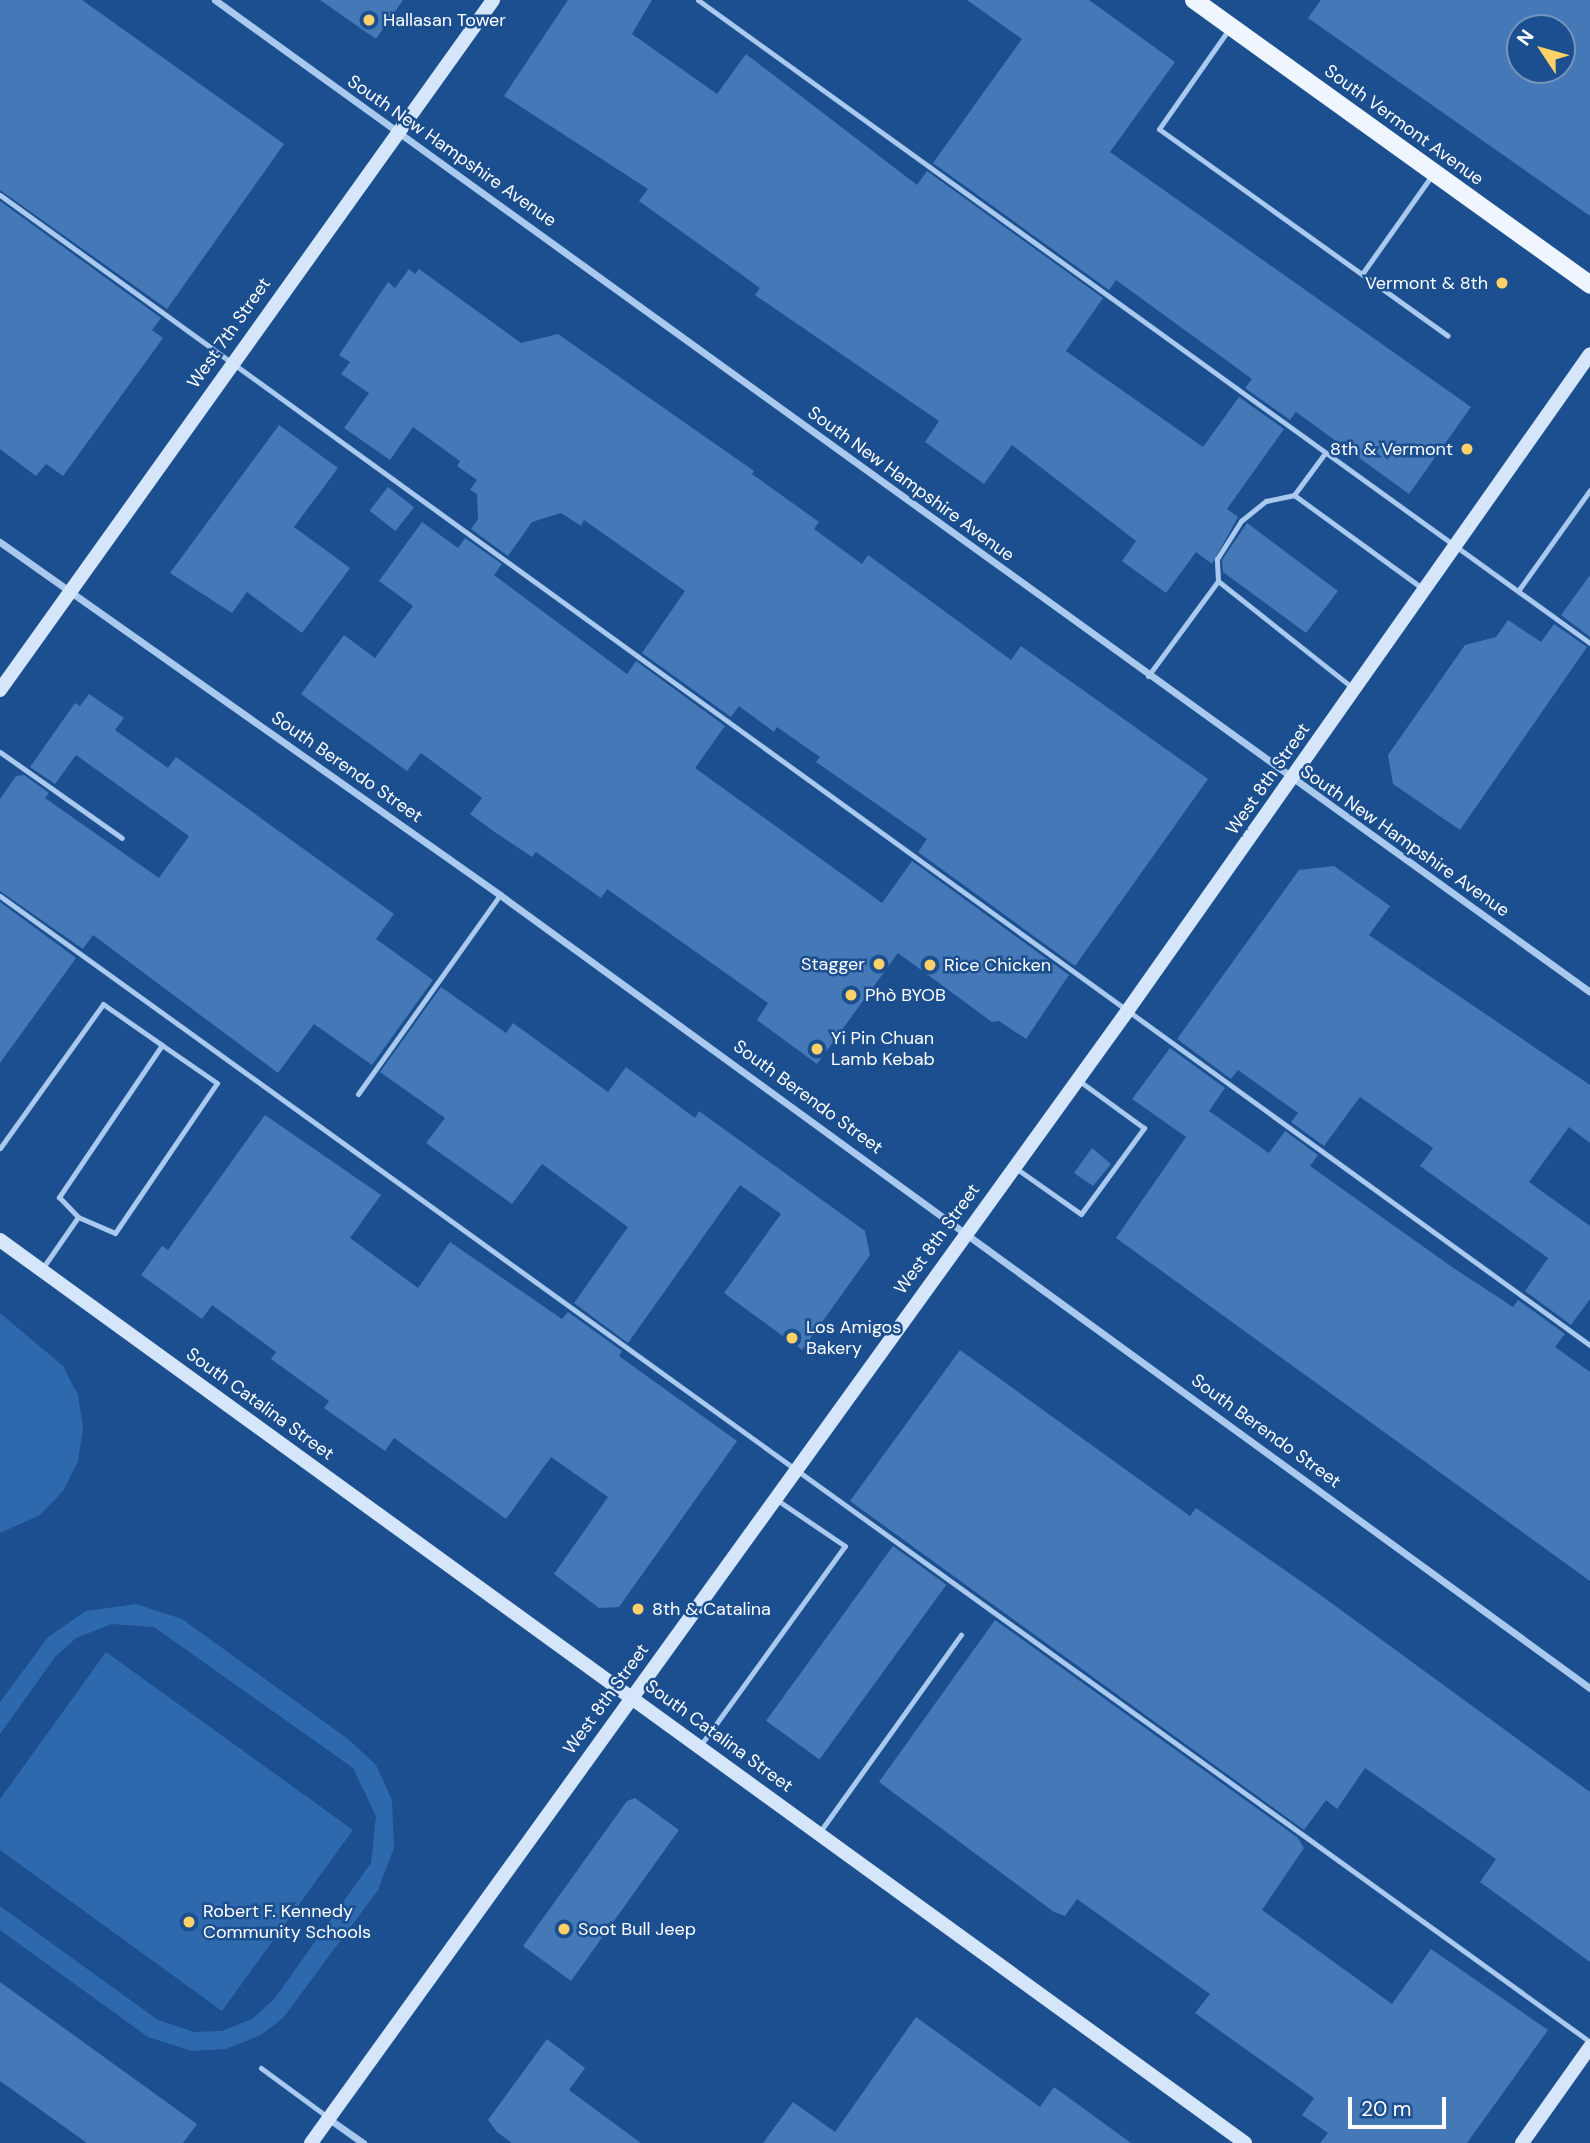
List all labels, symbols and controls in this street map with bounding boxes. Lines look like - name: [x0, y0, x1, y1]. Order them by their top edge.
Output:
- place label: Hallasan Tower: [383, 9, 506, 31]
- marker: Hallasan Tower: [361, 12, 377, 28]
- north arrow: [1506, 14, 1576, 84]
- text: N: [1511, 25, 1539, 50]
- street label: South Vermont Avenue: [1320, 60, 1488, 190]
- street label: South New Hampshire Avenue: [343, 70, 561, 232]
- place label: Vermont & 8th: [1365, 272, 1488, 294]
- street label: West 7th Street: [183, 274, 275, 392]
- marker: Vermont & 8th: [1494, 275, 1510, 291]
- street label: South New Hampshire Avenue: [804, 402, 1018, 566]
- place label: 8th & Vermont: [1330, 438, 1453, 460]
- marker: 8th & Vermont: [1459, 441, 1475, 457]
- street label: South Berendo Street: [267, 707, 427, 827]
- street label: West 8th Street: [1221, 719, 1315, 839]
- street label: South New Hampshire Avenue: [1296, 760, 1514, 922]
- place label: Stagger: [801, 953, 865, 975]
- place label: Rice Chicken: [944, 954, 1051, 976]
- marker: Stagger: [871, 956, 887, 972]
- marker: Rice Chicken: [922, 957, 938, 973]
- place label: Phò BYOB: [865, 984, 946, 1006]
- marker: Phò BYOB: [843, 987, 859, 1003]
- place label: Yi Pin Chuan Lamb Kebab: [831, 1028, 935, 1070]
- street label: South Berendo Street: [729, 1036, 887, 1158]
- marker: Yi Pin Chuan Lamb Kebab: [809, 1041, 825, 1057]
- street label: West 8th Street: [890, 1180, 984, 1298]
- place label: Los Amigos Bakery: [806, 1317, 901, 1360]
- marker: Los Amigos Bakery: [784, 1330, 800, 1346]
- street label: South Catalina Street: [182, 1343, 338, 1465]
- street label: South Berendo Street: [1187, 1370, 1345, 1492]
- place label: 8th & Catalina: [652, 1598, 771, 1620]
- marker: 8th & Catalina: [630, 1601, 646, 1617]
- street label: West 8th Street: [559, 1640, 653, 1758]
- street label: South Catalina Street: [641, 1675, 797, 1797]
- place label: Robert F. Kennedy Community Schools: [203, 1901, 371, 1944]
- marker: Robert F. Kennedy Community Schools: [181, 1914, 197, 1930]
- place label: Soot Bull Jeep: [578, 1918, 696, 1940]
- marker: Soot Bull Jeep: [556, 1921, 572, 1937]
- scale bar: [1352, 2084, 1450, 2128]
- text: 20 m: [1361, 2095, 1412, 2123]

